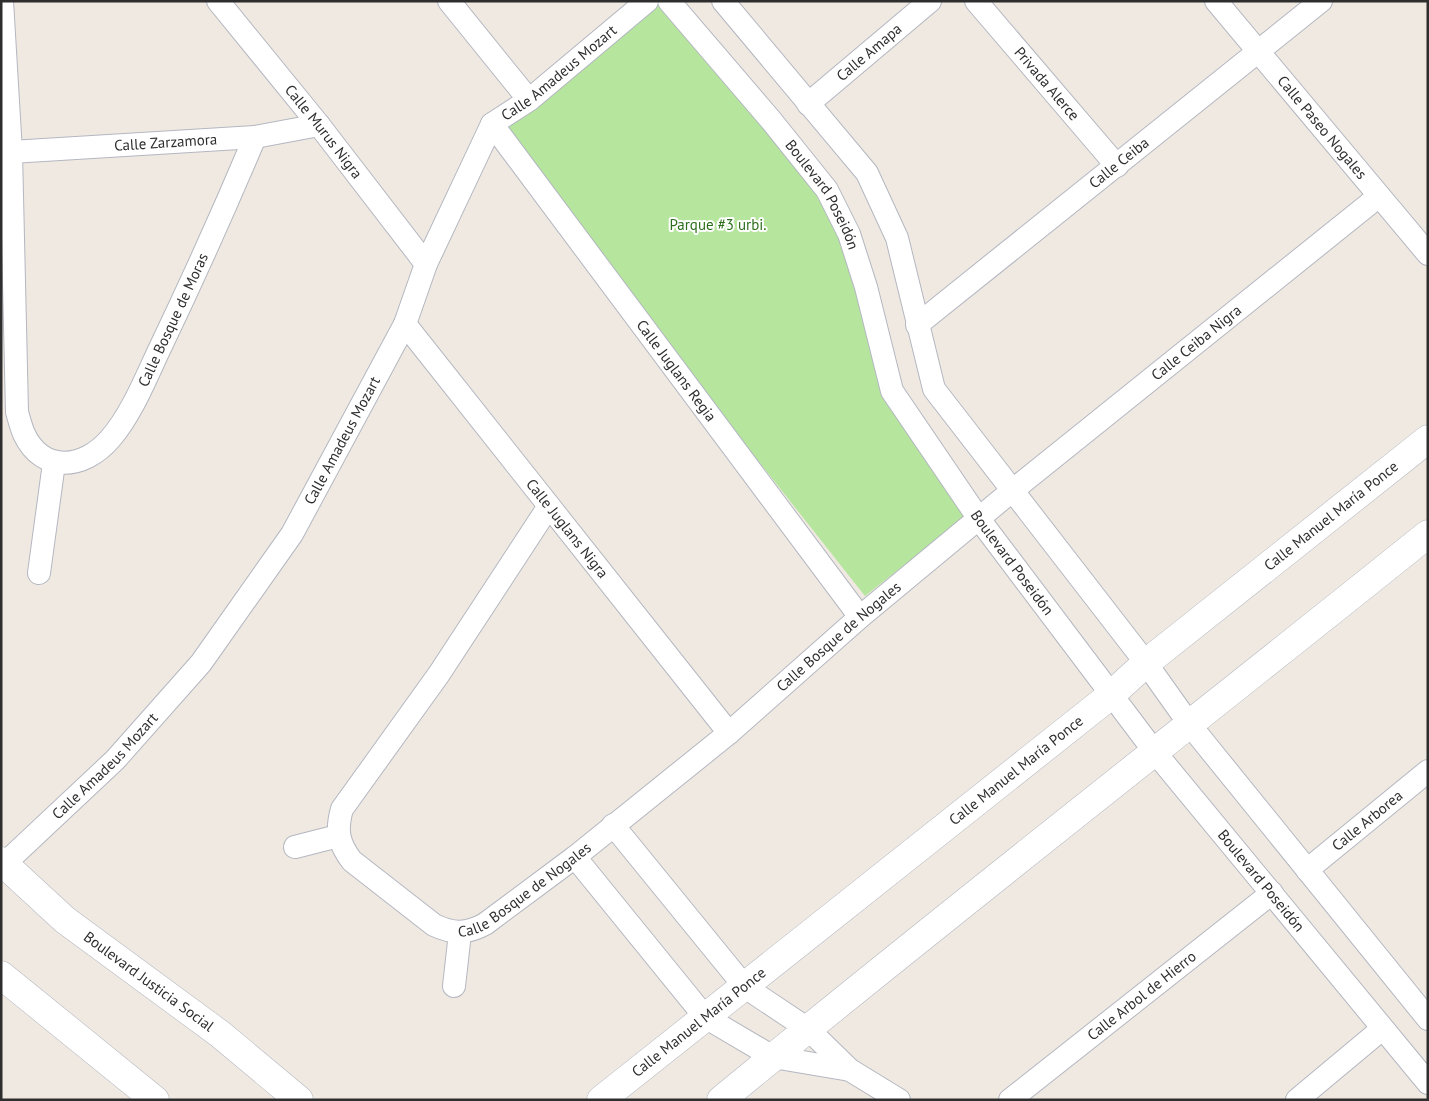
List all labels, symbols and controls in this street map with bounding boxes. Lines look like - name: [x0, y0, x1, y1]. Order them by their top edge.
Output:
- street label: Calle Amapa: [832, 19, 905, 85]
- street label: Calle Amadeus Mozart: [497, 21, 620, 125]
- street label: Privada Alerce: [1011, 43, 1084, 124]
- street label: Calle Paseo Nogales: [1274, 71, 1371, 183]
- street label: Calle Murus Nigra: [281, 81, 367, 182]
- street label: Calle Zarzamora: [114, 129, 218, 155]
- street label: Calle Ceiba: [1085, 133, 1153, 192]
- street label: Boulevard Poseidón: [781, 136, 863, 252]
- park label: Parque #3 urbi.: [669, 215, 767, 234]
- street label: Calle Bosque de Moras: [133, 250, 212, 390]
- street label: Calle Ceiba Nigra: [1147, 300, 1245, 384]
- street label: Calle Juglans Regia: [632, 316, 721, 425]
- street label: Calle Amadeus Mozart: [300, 373, 384, 508]
- street label: Calle Manuel María Ponce: [1260, 457, 1402, 575]
- street label: Calle Juglans Nigra: [522, 475, 613, 582]
- street label: Boulevard Poseidón: [967, 506, 1058, 619]
- street label: Calle Bosque de Nogales: [772, 577, 905, 696]
- street label: Calle Amadeus Mozart: [48, 708, 162, 823]
- street label: Calle Manuel María Ponce: [945, 711, 1087, 829]
- street label: Calle Arborea: [1328, 786, 1406, 855]
- street label: Boulevard Poseidón: [1214, 825, 1309, 935]
- street label: Calle Bosque de Nogales: [457, 838, 595, 941]
- street label: Boulevard Justicia Social: [80, 927, 219, 1036]
- street label: Calle Arbol de Hierro: [1083, 947, 1200, 1044]
- street label: Calle Manuel María Ponce: [628, 963, 769, 1081]

